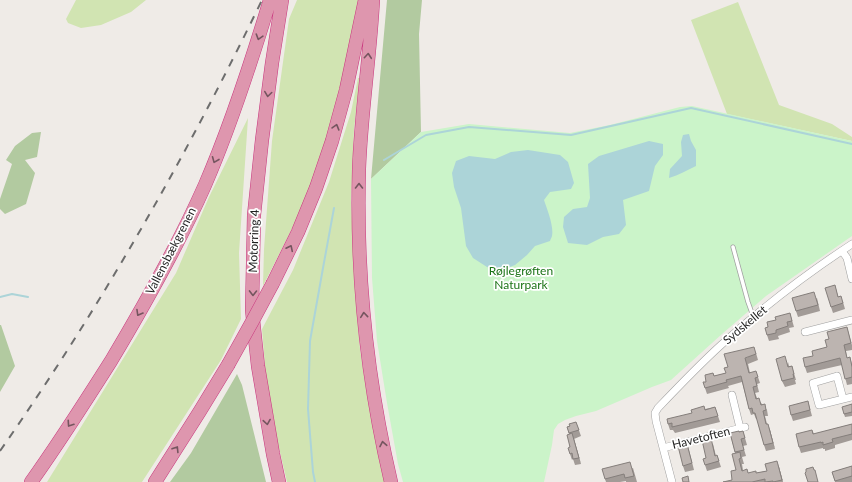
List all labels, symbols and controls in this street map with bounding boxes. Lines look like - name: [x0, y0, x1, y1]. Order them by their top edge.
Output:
- one-way arrow: [255, 34, 264, 41]
- one-way arrow: [363, 53, 372, 59]
- one-way arrow: [264, 91, 273, 97]
- one-way arrow: [331, 124, 340, 131]
- one-way arrow: [212, 155, 220, 163]
- one-way arrow: [355, 183, 363, 189]
- street label: Vallensbækgrenen: [142, 205, 199, 297]
- street label: Motorring 4: [245, 209, 262, 273]
- one-way arrow: [285, 245, 293, 253]
- park label: Røjlegrøften Naturpark: [489, 263, 553, 292]
- one-way arrow: [249, 290, 257, 296]
- street label: Sydskellet: [720, 302, 770, 347]
- one-way arrow: [136, 309, 143, 317]
- one-way arrow: [359, 312, 368, 318]
- one-way arrow: [263, 419, 271, 425]
- one-way arrow: [68, 420, 75, 427]
- street label: Havetoften: [670, 423, 731, 452]
- one-way arrow: [379, 441, 387, 447]
- one-way arrow: [172, 446, 179, 453]

